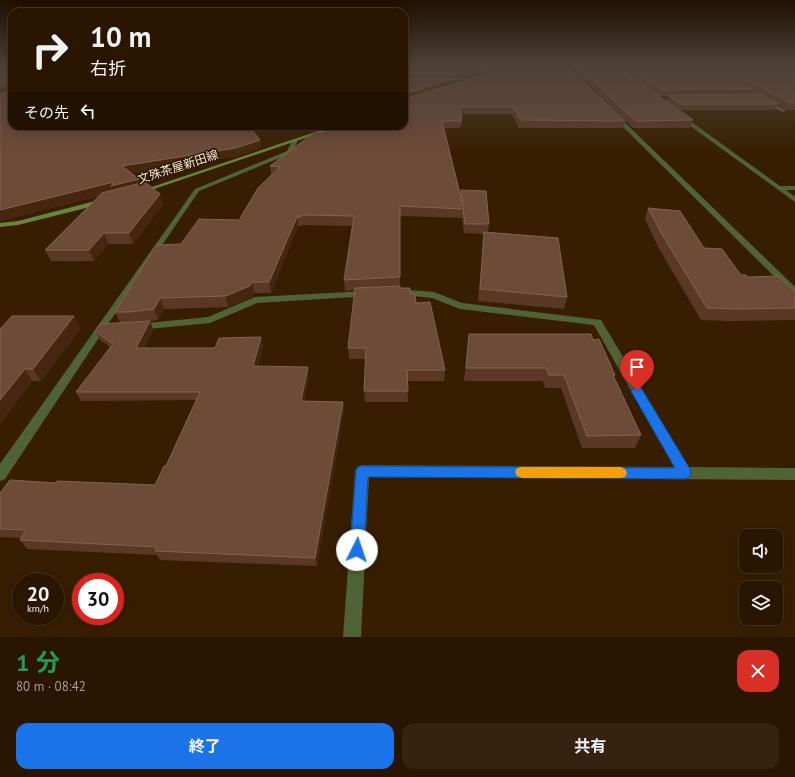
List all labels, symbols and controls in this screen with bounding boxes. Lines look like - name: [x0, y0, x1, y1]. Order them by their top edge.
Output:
- text: 10 m: [90, 18, 151, 55]
- icon: right: [24, 24, 76, 76]
- text: 右折: [90, 57, 126, 80]
- icon: left: [77, 100, 99, 122]
- text: その先: [24, 103, 69, 122]
- street label: 文殊茶屋新田線: [136, 146, 220, 187]
- pin: [620, 350, 654, 391]
- icon: arrive: [626, 356, 648, 378]
- position arrow: [336, 529, 378, 571]
- map controls: [739, 529, 783, 625]
- button: sound: [739, 529, 783, 573]
- speed limit sign: 30: [72, 573, 124, 625]
- text: 20: [27, 581, 49, 607]
- button: layers: [739, 581, 783, 625]
- text: km/h: [27, 602, 49, 615]
- text: 1 分: [16, 647, 60, 678]
- button: close: [737, 650, 779, 692]
- text: 80 m · 08:42: [16, 678, 86, 695]
- button: 終了: [16, 723, 394, 769]
- button: 共有: [402, 723, 779, 769]

